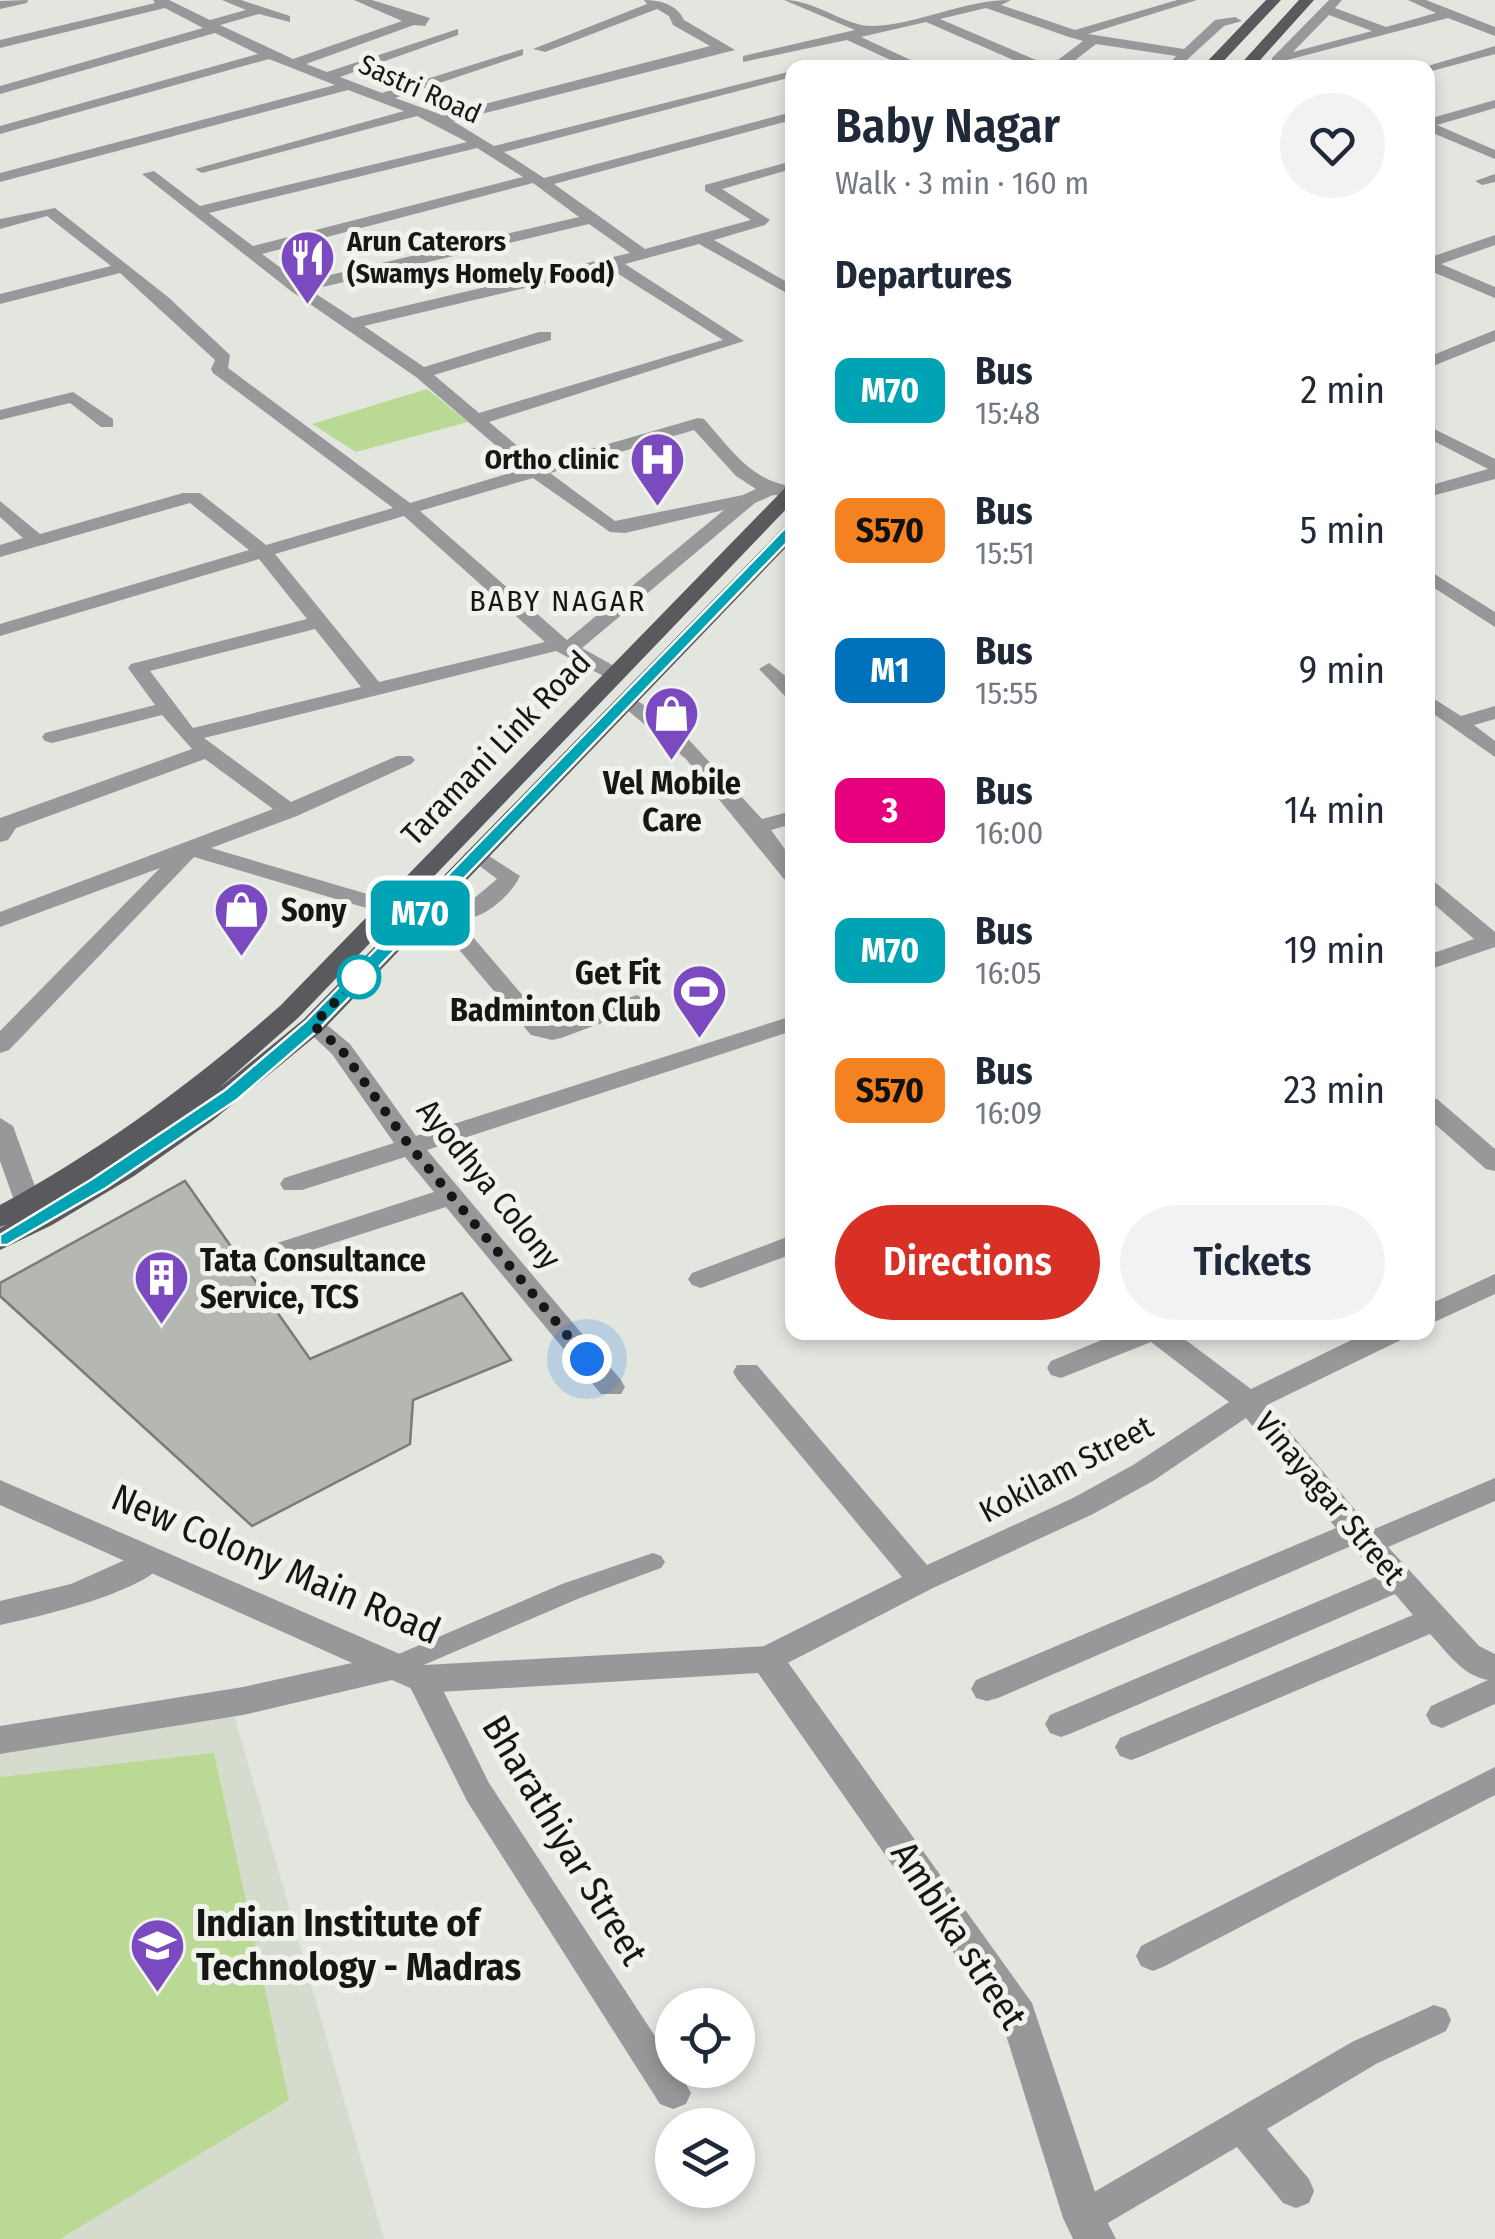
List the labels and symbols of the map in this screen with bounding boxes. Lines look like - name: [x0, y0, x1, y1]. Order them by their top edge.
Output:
- street label: Sastri Road: [354, 47, 486, 131]
- place label: Arun Caterors (Swamys Homely Food): [346, 225, 614, 290]
- restaurant icon: Arun Caterors (Swamys Homely Food): [278, 227, 338, 306]
- hospital icon: Ortho clinic: [628, 429, 688, 508]
- place label: Ortho clinic: [485, 443, 620, 476]
- district label: BABY NAGAR: [469, 583, 647, 619]
- street label: Taramani Link Road: [394, 643, 598, 853]
- shop icon: Vel Mobile Care: [642, 684, 702, 763]
- place label: Vel Mobile Care: [602, 764, 741, 839]
- shop icon: Sony: [212, 880, 272, 959]
- line badge: M70: [362, 880, 478, 946]
- place label: Sony: [281, 891, 347, 929]
- place label: Get Fit Badminton Club: [450, 954, 662, 1029]
- unlabelled marker: [338, 956, 380, 998]
- sports icon: Get Fit Badminton Club: [670, 961, 730, 1040]
- street label: Ayodhya Colony: [409, 1092, 569, 1277]
- place label: Tata Consultance Service, TCS: [200, 1241, 426, 1316]
- building icon: Tata Consultance Service, TCS: [131, 1248, 191, 1327]
- your location: [562, 1334, 612, 1384]
- street label: Vinayagar Street: [1247, 1404, 1413, 1592]
- street label: Kokilam Street: [973, 1407, 1160, 1531]
- street label: New Colony Main Road: [105, 1474, 447, 1654]
- street label: Bharathiyar Street: [472, 1707, 658, 1974]
- street label: Ambika street: [881, 1833, 1037, 2038]
- place label: Indian Institute of Technology - Madras: [196, 1900, 521, 1990]
- school or university icon: Indian Institute of Technology - Madras: [127, 1915, 187, 1994]

